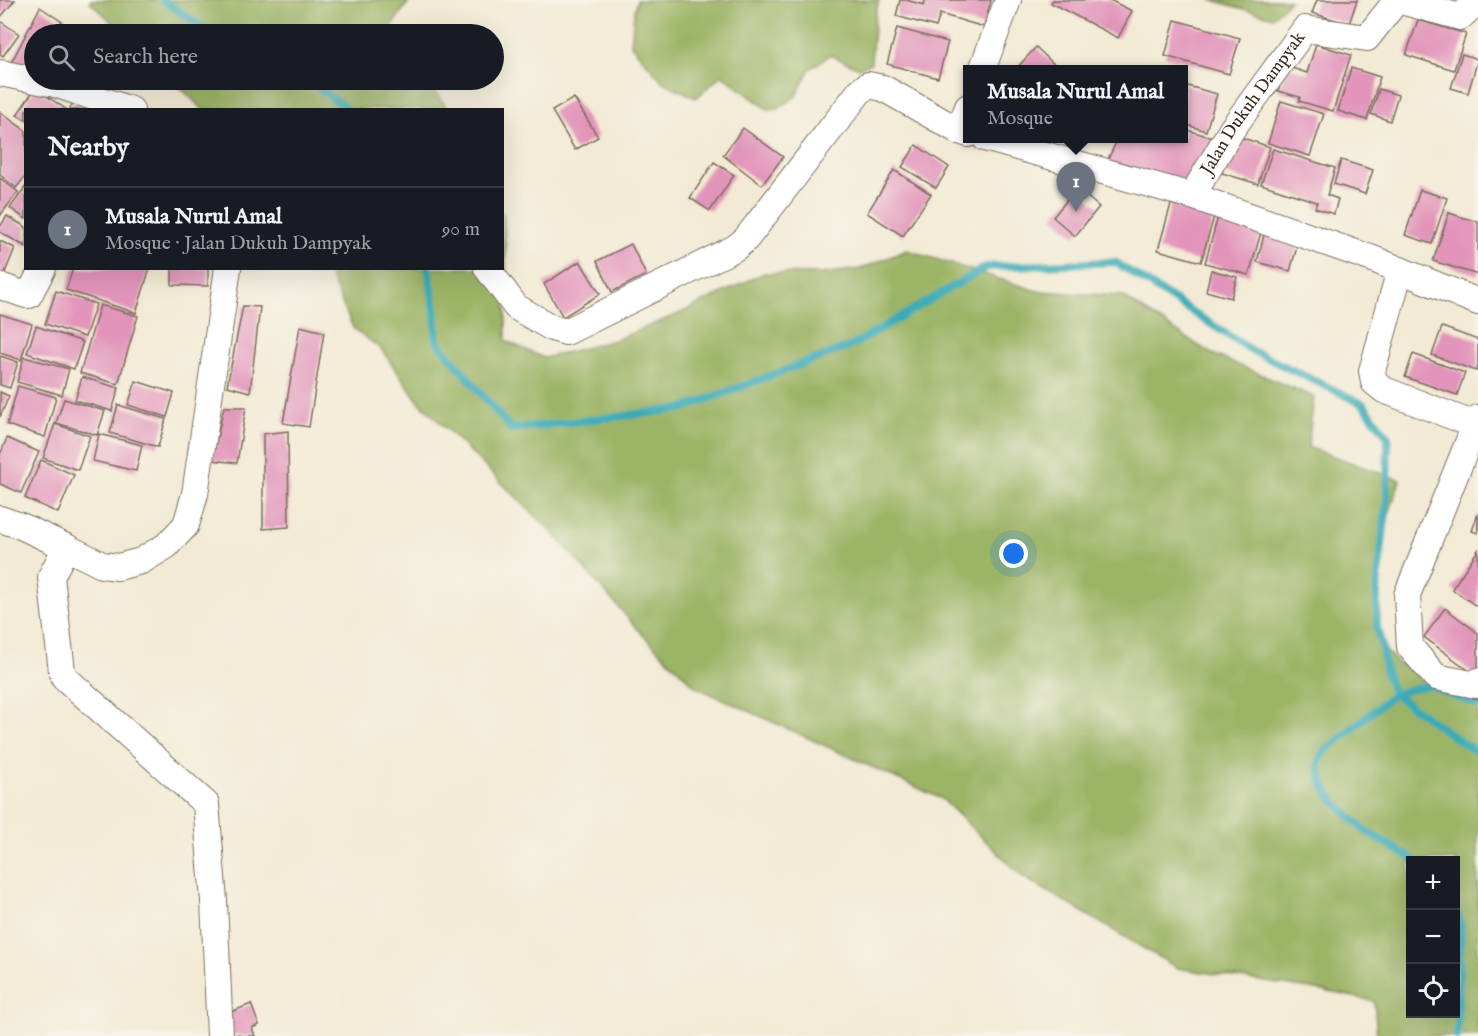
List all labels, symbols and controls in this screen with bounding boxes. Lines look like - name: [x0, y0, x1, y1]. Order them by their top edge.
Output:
- search box: [24, 24, 504, 90]
- street label: Jalan Dukuh Dampyak: [1195, 27, 1311, 181]
- icon: search: [45, 41, 78, 74]
- text: Search here: [93, 43, 198, 71]
- popup: [963, 65, 1188, 143]
- text: Musala Nurul Amal: [987, 78, 1164, 106]
- text: Mosque: [987, 106, 1053, 131]
- text: Nearby: [48, 131, 129, 164]
- pin: 1: [1056, 162, 1096, 212]
- text: Musala Nurul Amal: [105, 203, 282, 231]
- text: 1: [64, 217, 71, 242]
- text: 90 m: [442, 217, 480, 242]
- text: Mosque · Jalan Dukuh Dampyak: [105, 231, 372, 256]
- your location: [999, 539, 1028, 568]
- map controls: [1406, 856, 1460, 1018]
- button: +: [1406, 856, 1460, 910]
- button: −: [1406, 910, 1460, 964]
- button: locate: [1406, 964, 1460, 1018]

